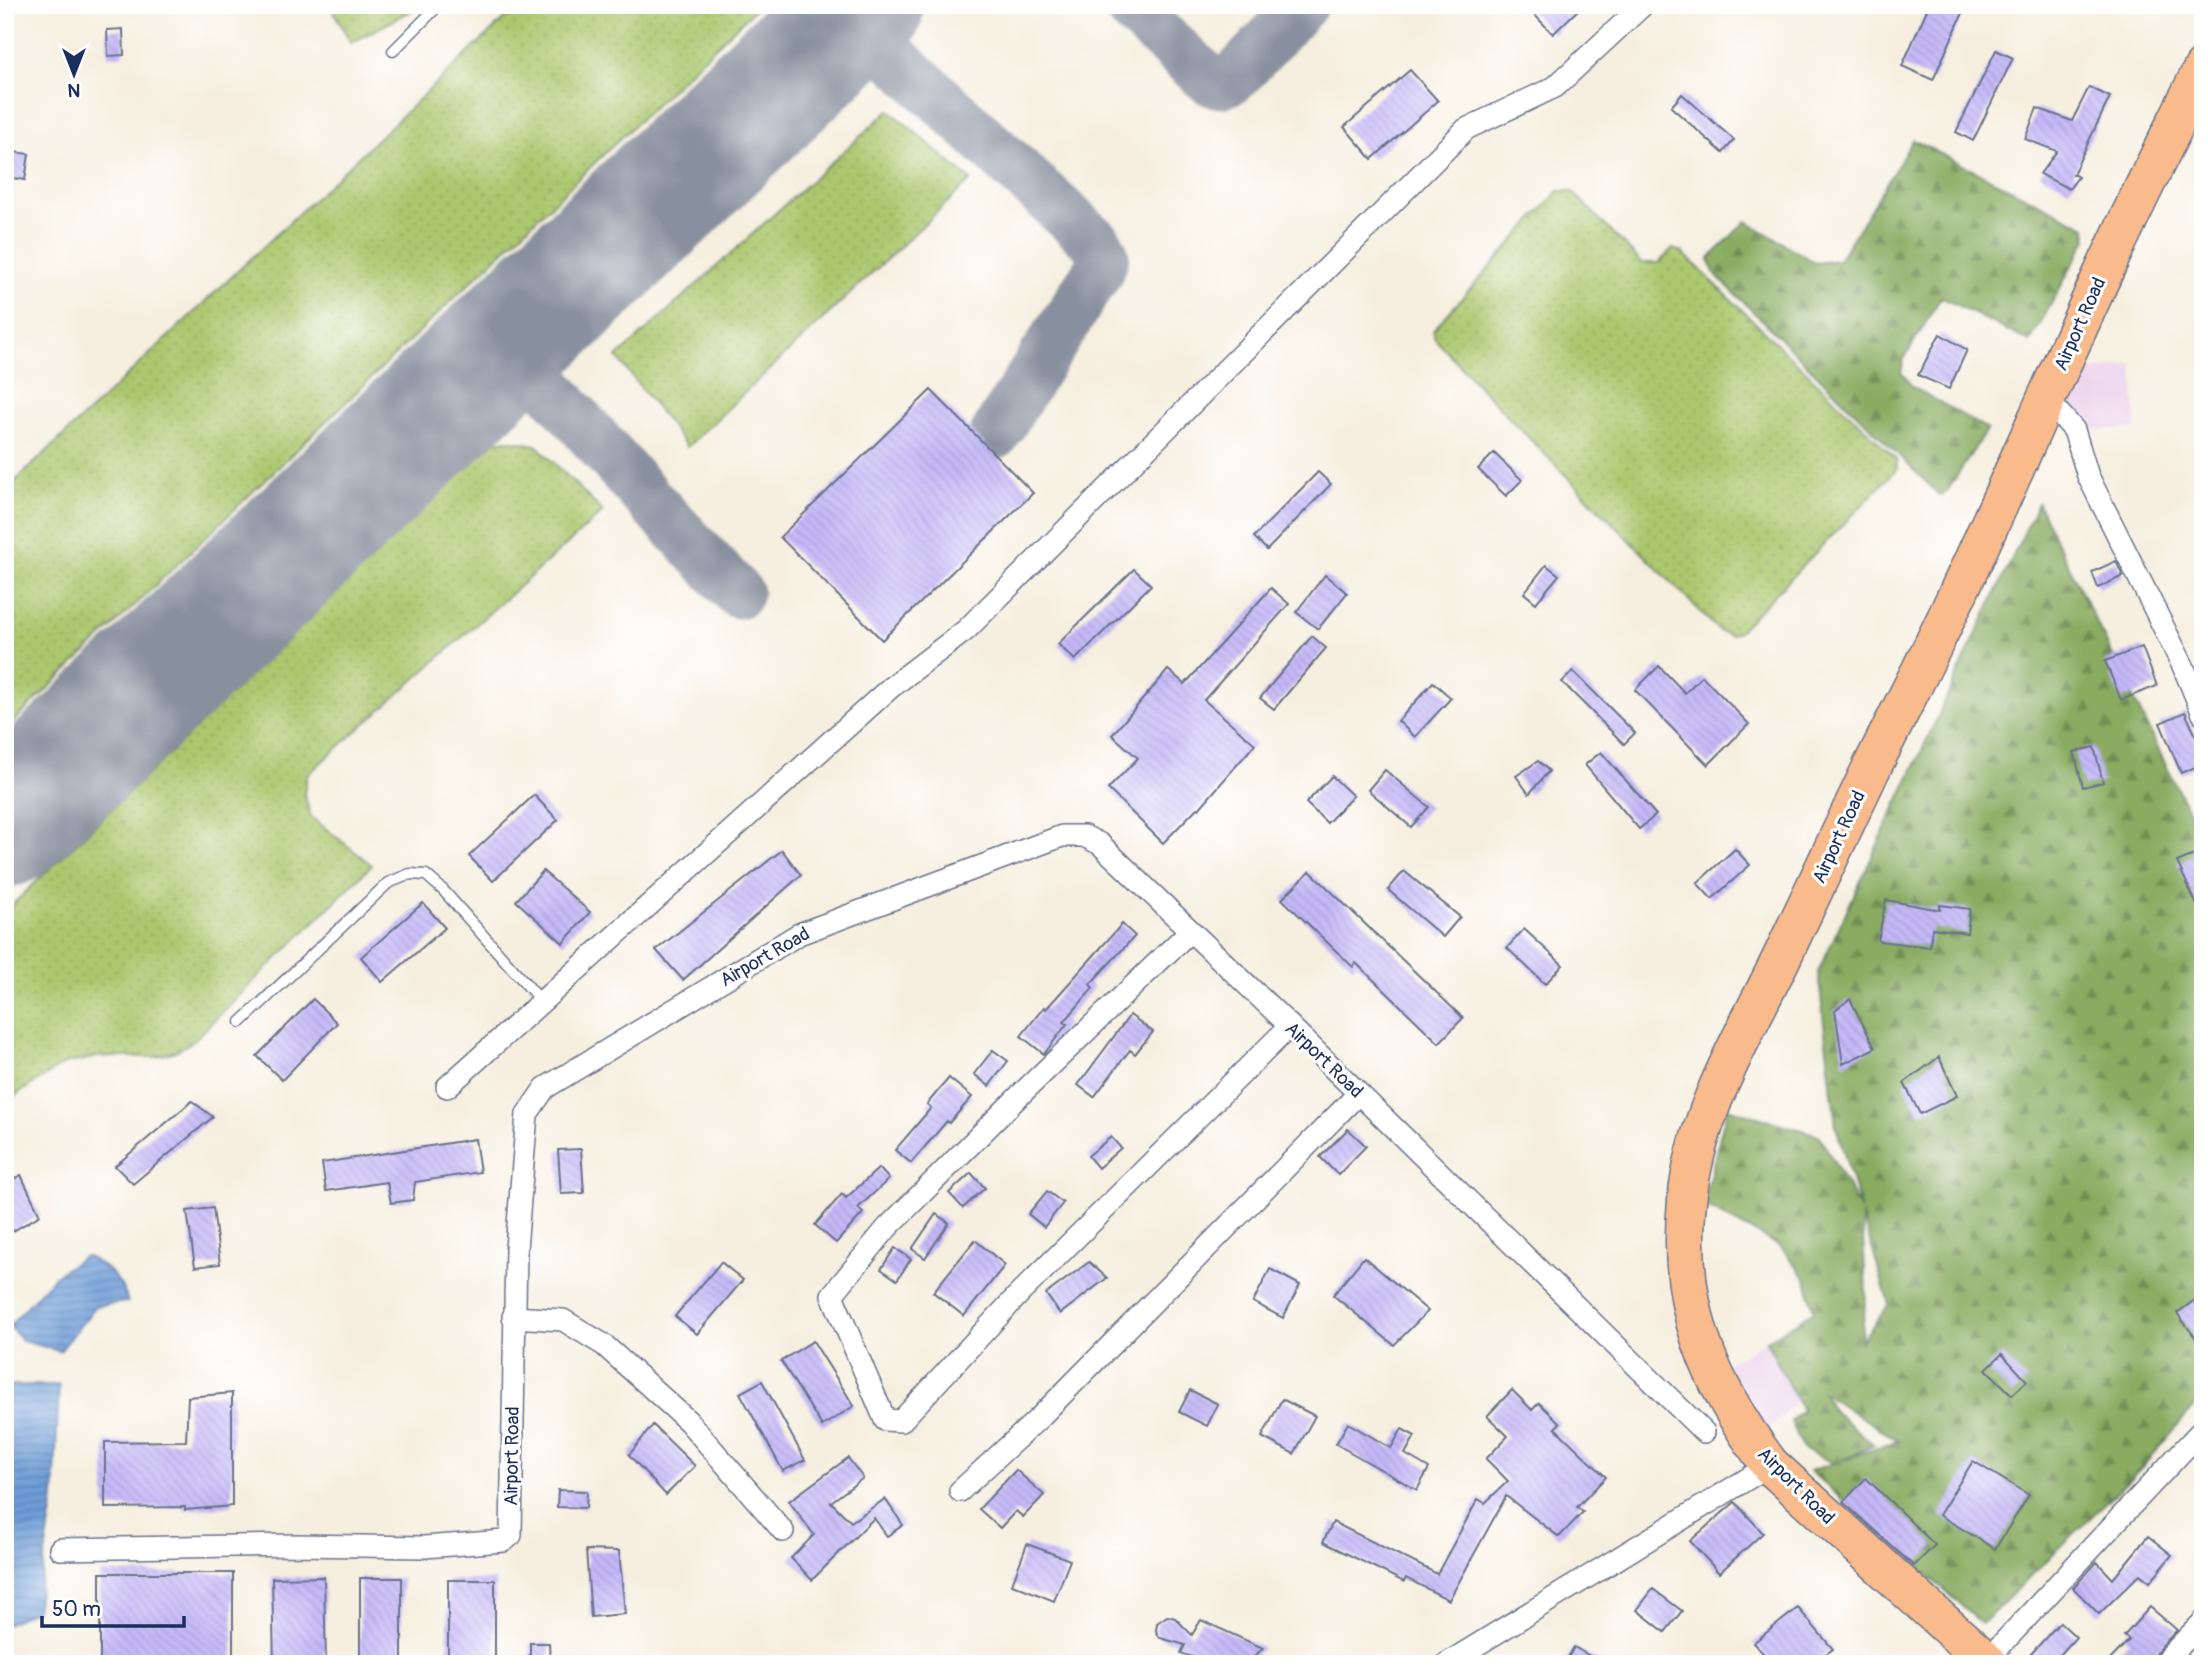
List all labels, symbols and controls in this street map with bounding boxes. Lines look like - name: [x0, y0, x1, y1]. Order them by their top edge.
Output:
- north arrow: [38, 38, 108, 108]
- text: N: [67, 78, 80, 102]
- street label: Airport Road: [2049, 274, 2111, 374]
- street label: Airport Road: [1807, 787, 1871, 887]
- street label: Airport Road: [716, 922, 814, 992]
- street label: Airport Road: [1280, 1017, 1368, 1103]
- street label: Airport Road: [499, 1406, 525, 1506]
- street label: Airport Road: [1752, 1442, 1840, 1530]
- scale bar: [42, 1585, 184, 1629]
- text: 50 m: [52, 1596, 101, 1623]

